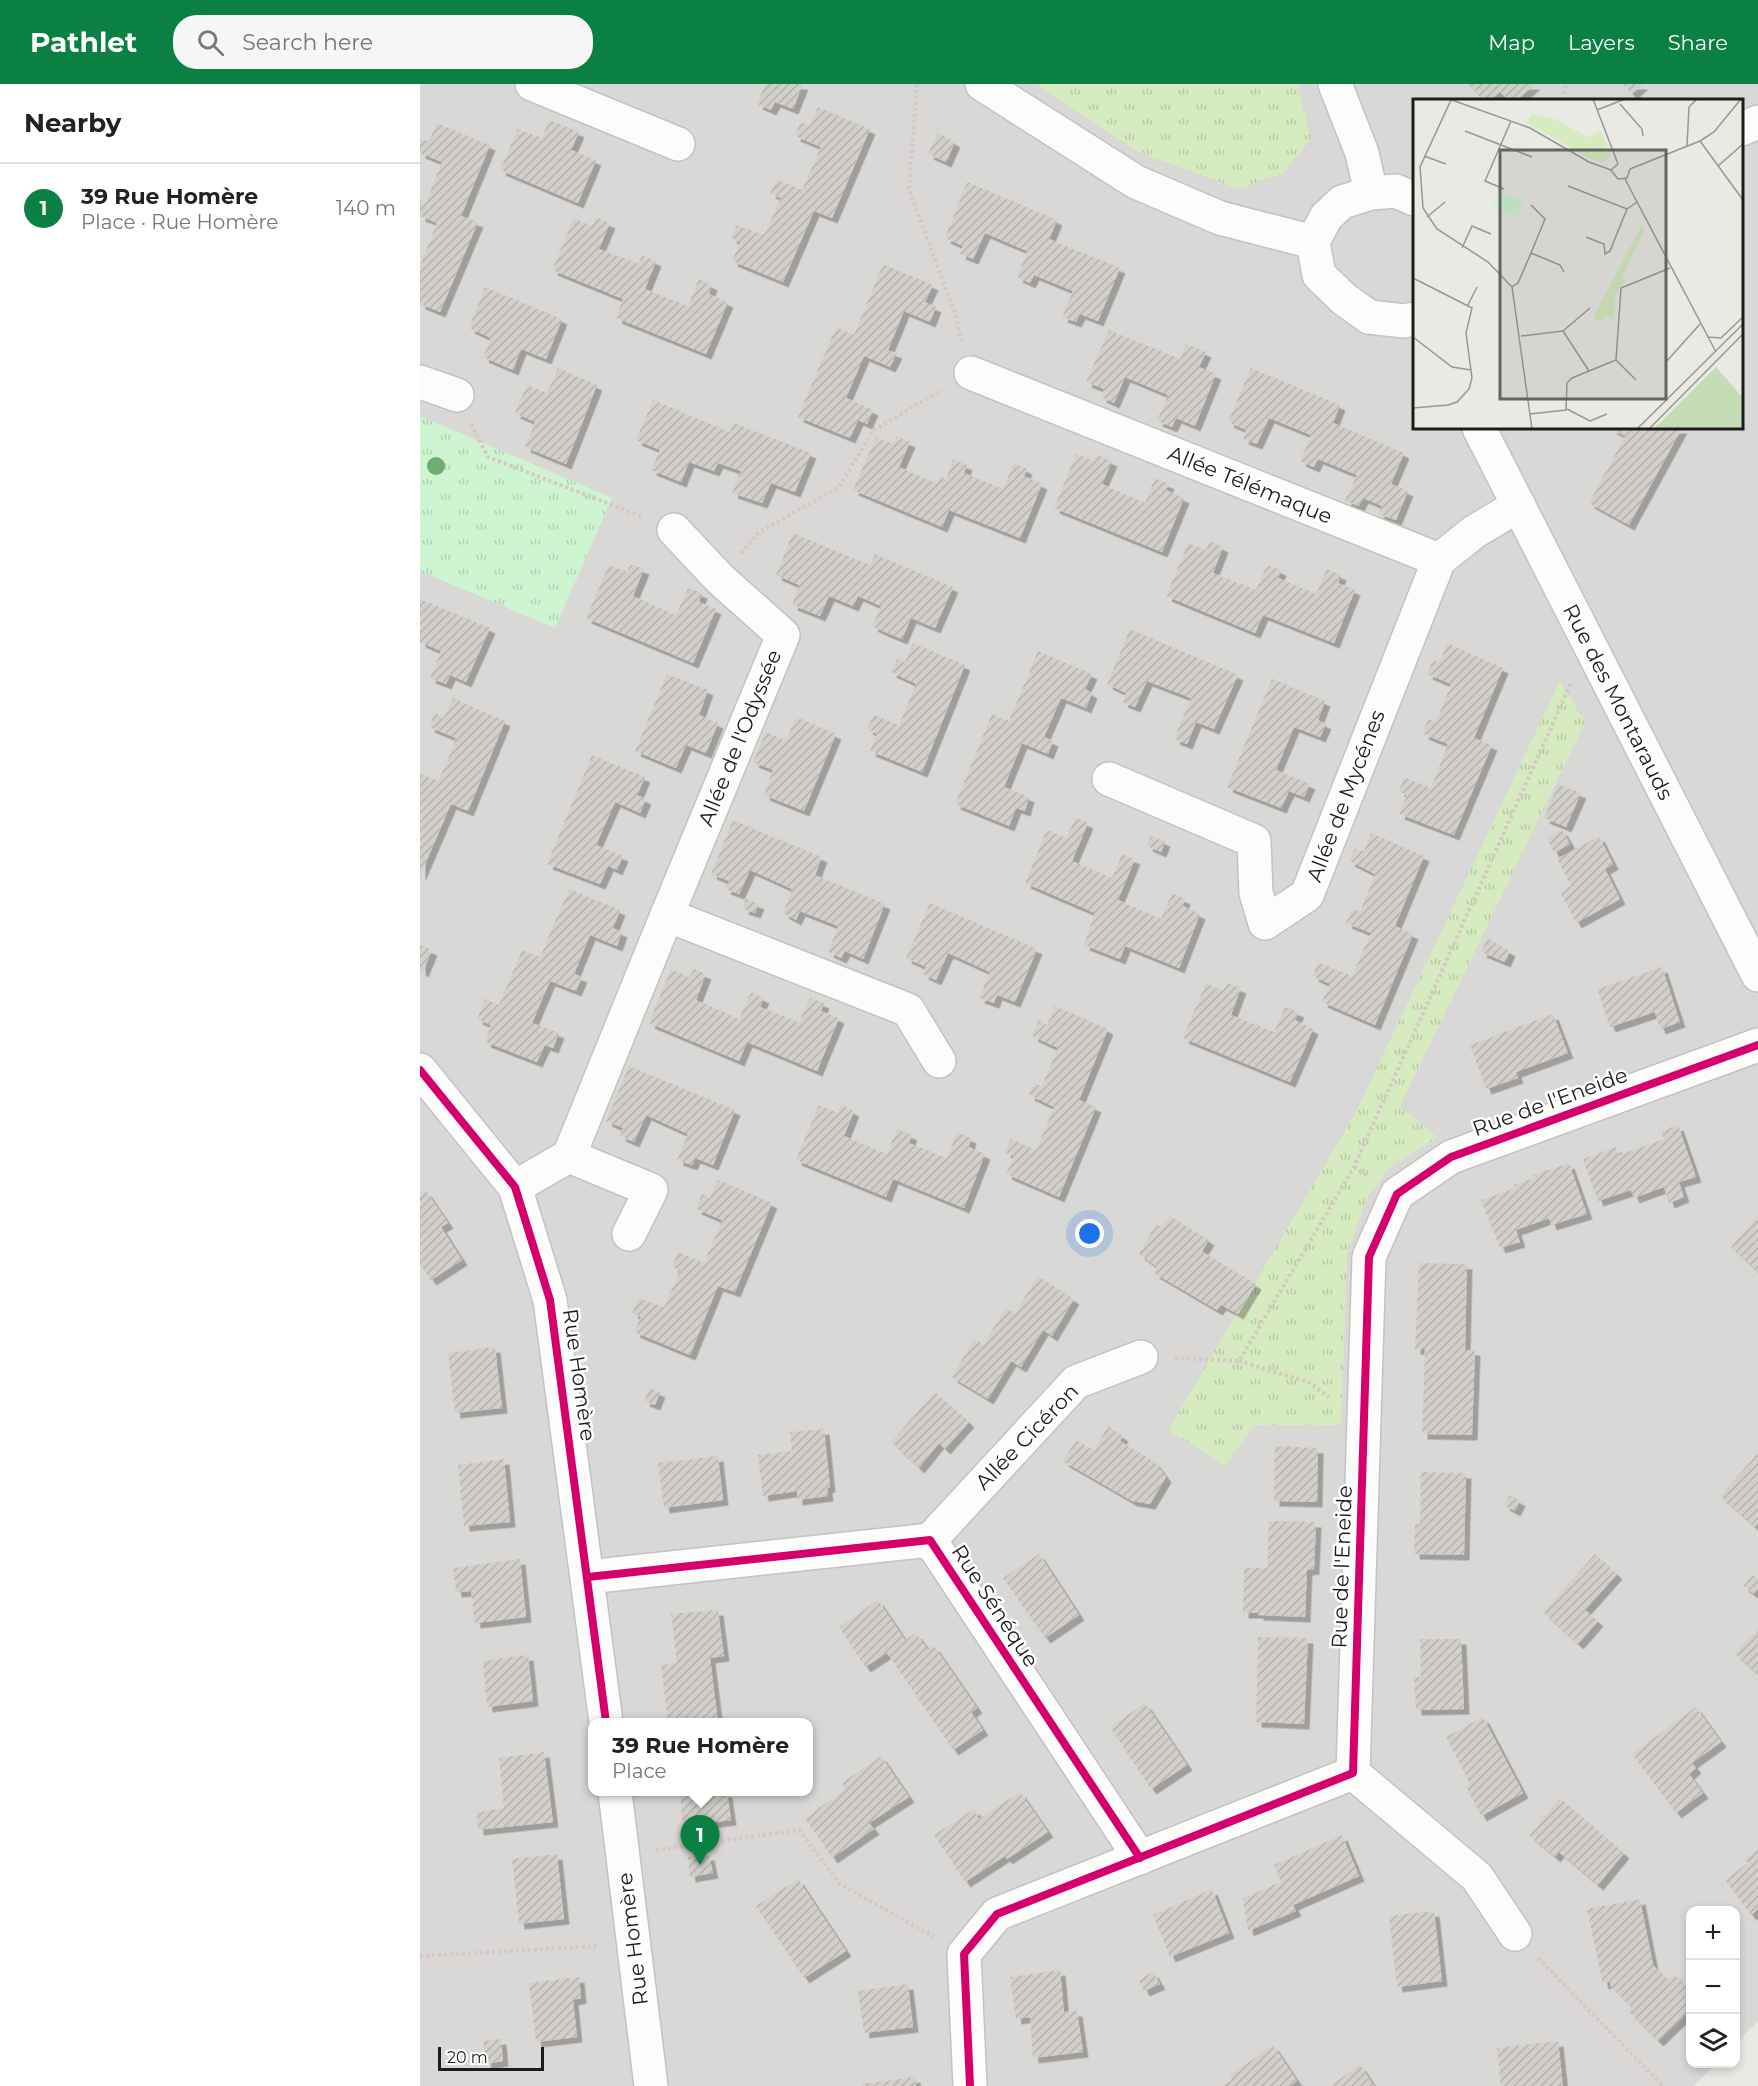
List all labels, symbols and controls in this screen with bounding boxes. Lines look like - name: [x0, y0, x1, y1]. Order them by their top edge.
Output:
- search box: [173, 15, 593, 69]
- text: Pathlet: [30, 25, 137, 59]
- icon: search: [194, 26, 227, 59]
- text: Search here: [242, 29, 373, 56]
- text: Map: [1488, 30, 1535, 55]
- text: Layers: [1568, 30, 1635, 55]
- text: Share: [1668, 30, 1728, 55]
- inset map: [1413, 99, 1743, 429]
- text: Nearby: [24, 107, 121, 139]
- text: 39 Rue Homère: [81, 183, 258, 210]
- text: 1: [40, 196, 47, 220]
- text: 140 m: [336, 196, 396, 220]
- text: Place · Rue Homère: [81, 210, 278, 234]
- street label: Allée Télémaque: [1164, 440, 1336, 529]
- street label: Rue des Montarauds: [1558, 600, 1679, 804]
- street label: Allée de l'Odyssée: [693, 646, 786, 830]
- street label: Allée de Mycénes: [1301, 706, 1390, 885]
- street label: Rue de l'Eneide: [1469, 1062, 1631, 1141]
- your location: [1075, 1219, 1104, 1248]
- street label: Rue Homère: [558, 1307, 601, 1443]
- street label: Allée Cicéron: [970, 1378, 1083, 1495]
- street label: Rue de l'Eneide: [1326, 1485, 1357, 1649]
- street label: Rue Sénéque: [947, 1540, 1044, 1672]
- popup: [588, 1718, 813, 1796]
- text: 39 Rue Homère: [612, 1732, 789, 1759]
- text: Place: [612, 1759, 667, 1783]
- pin: 1: [680, 1816, 720, 1865]
- street label: Rue Homère: [612, 1871, 653, 2007]
- map controls: [1686, 1906, 1740, 2068]
- button: +: [1686, 1906, 1740, 1960]
- button: −: [1686, 1960, 1740, 2014]
- button: layers: [1686, 2014, 1740, 2068]
- scale bar: [438, 2044, 544, 2072]
- text: 20 m: [447, 2048, 488, 2067]

